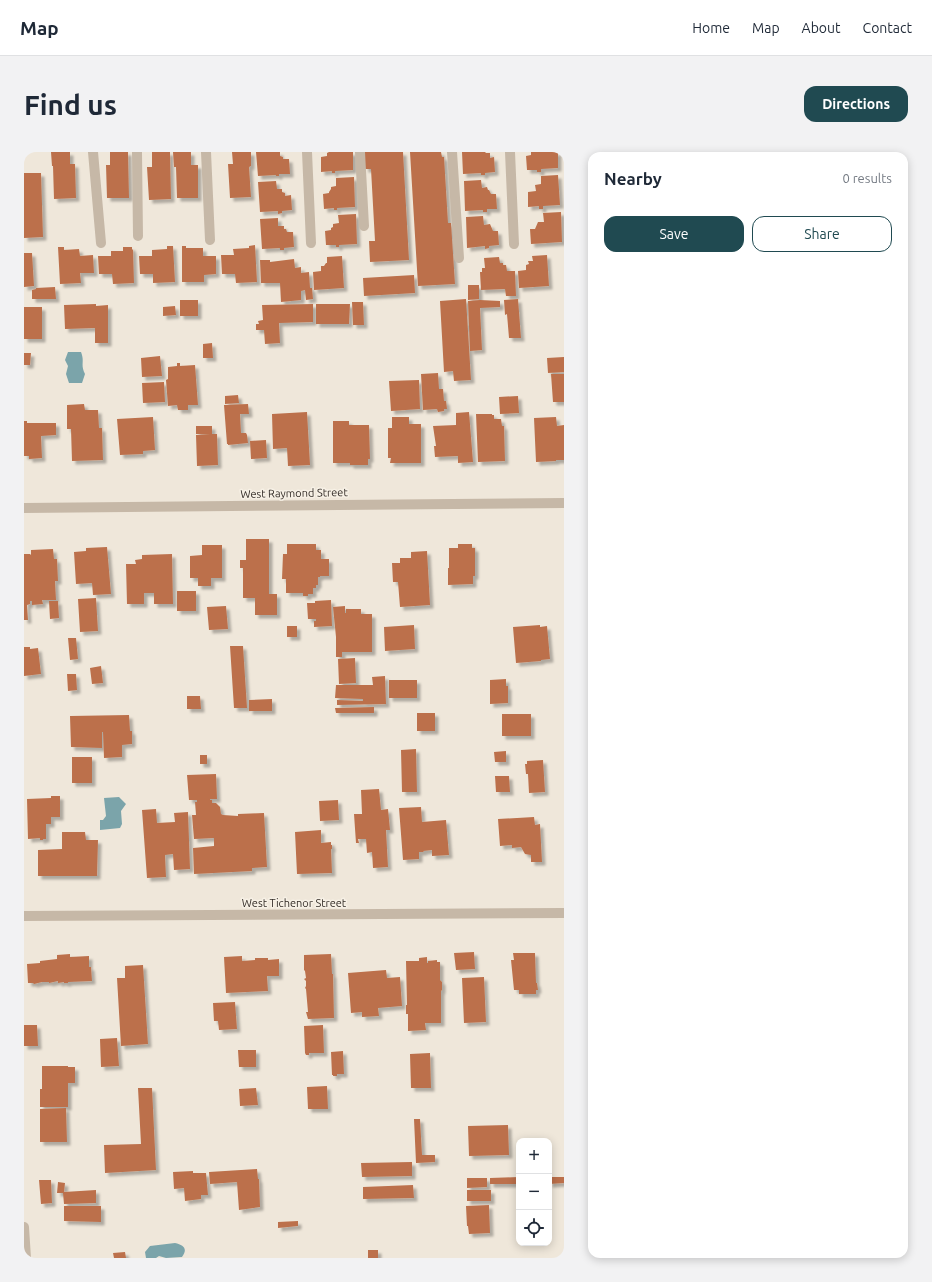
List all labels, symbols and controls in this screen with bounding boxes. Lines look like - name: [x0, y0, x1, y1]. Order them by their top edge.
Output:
- text: Map: [20, 17, 59, 39]
- text: Home: [692, 20, 730, 36]
- text: Map: [752, 20, 780, 36]
- text: About: [802, 20, 841, 36]
- text: Contact: [863, 20, 912, 36]
- button: Directions: [804, 86, 908, 122]
- text: Find us: [24, 89, 117, 120]
- text: Nearby: [604, 169, 662, 188]
- text: 0 results: [842, 171, 892, 185]
- button: Save: [604, 216, 744, 252]
- button: Share: [752, 216, 892, 252]
- street label: West Raymond Street: [240, 486, 348, 500]
- street label: West Tichenor Street: [242, 897, 347, 909]
- map controls: [516, 1138, 552, 1246]
- button: +: [516, 1138, 552, 1174]
- button: −: [516, 1174, 552, 1210]
- button: locate: [516, 1210, 552, 1246]

